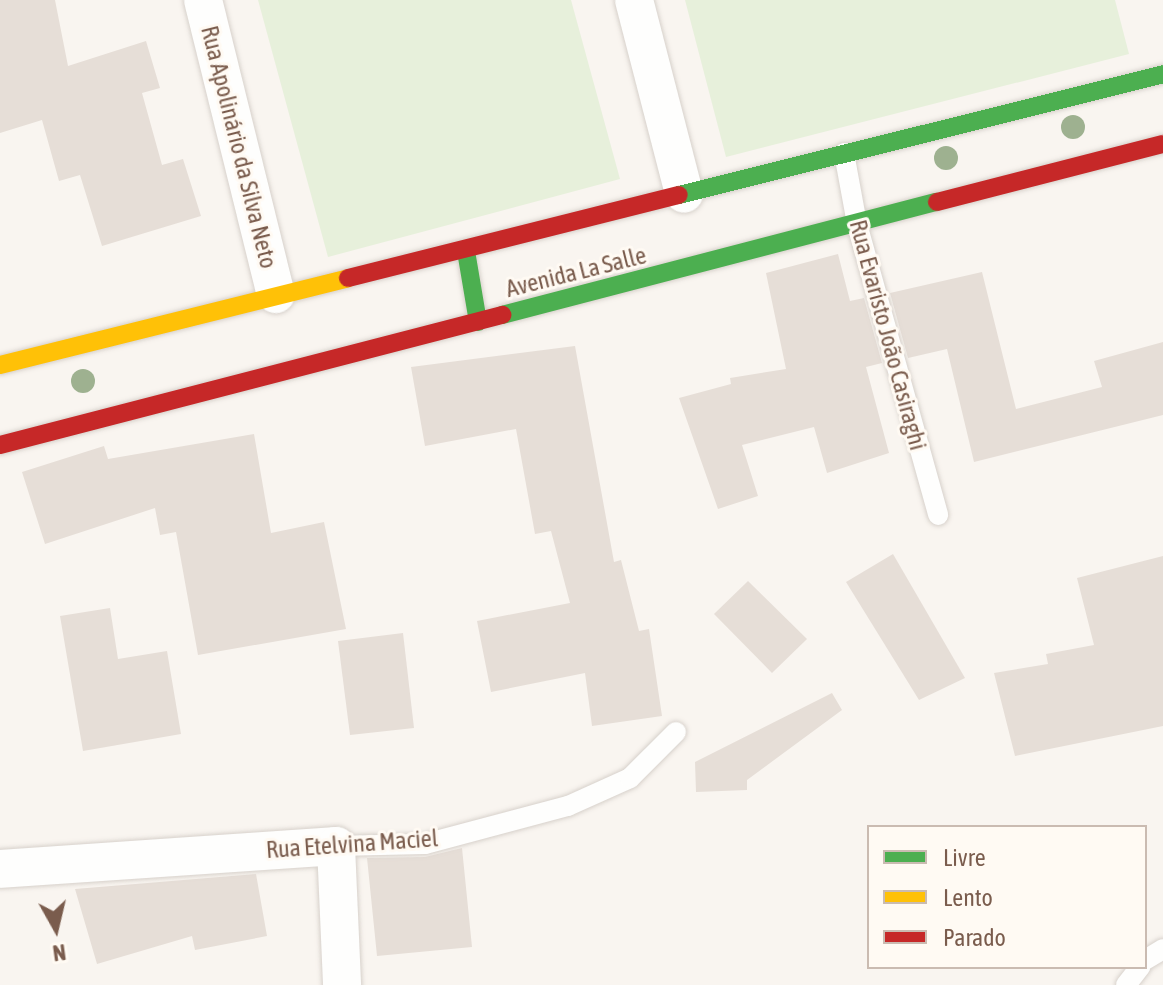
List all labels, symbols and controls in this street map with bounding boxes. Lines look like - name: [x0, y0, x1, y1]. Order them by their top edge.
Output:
- street label: Rua Apolinário da Silva Neto: [195, 23, 283, 271]
- street label: Rua Evaristo João Casiraghi: [843, 217, 933, 453]
- street label: Avenida La Salle: [503, 241, 649, 303]
- street label: Rua Etelvina Maciel: [265, 824, 439, 864]
- legend: [867, 825, 1147, 969]
- text: Livre: [943, 844, 986, 871]
- text: Lento: [943, 884, 993, 911]
- north arrow: [16, 889, 96, 969]
- text: Parado: [943, 924, 1006, 951]
- text: N: [51, 939, 68, 967]

